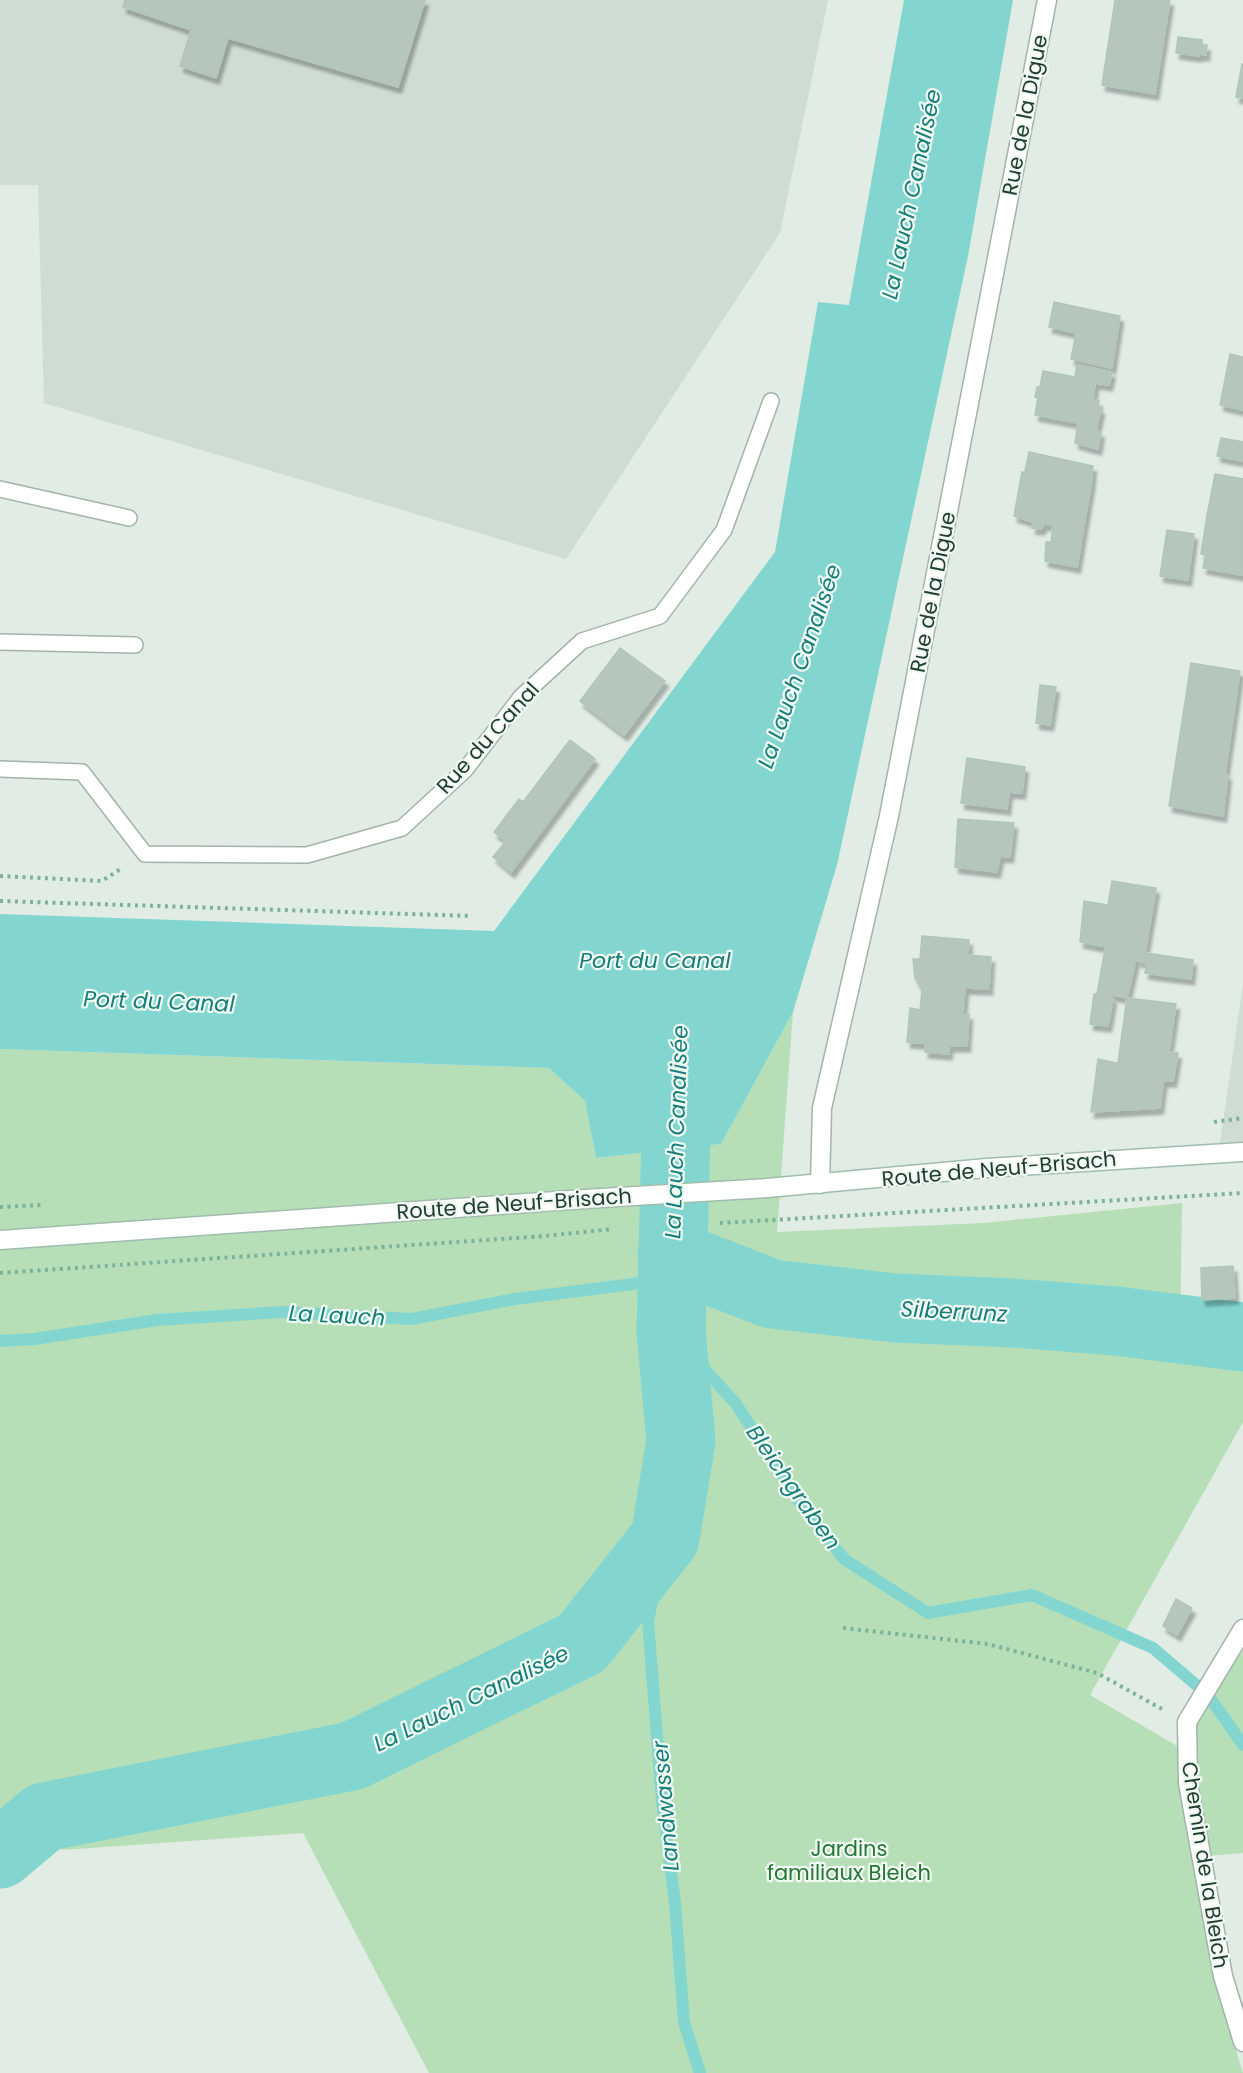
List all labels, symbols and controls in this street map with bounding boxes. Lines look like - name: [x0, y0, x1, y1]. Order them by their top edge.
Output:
- street label: Rue de la Digue: [995, 32, 1054, 198]
- water label: La Lauch Canalisée: [874, 86, 949, 302]
- street label: Rue de la Digue: [903, 509, 962, 675]
- water label: La Lauch Canalisée: [750, 560, 849, 772]
- street label: Rue du Canal: [430, 675, 546, 800]
- water label: Port du Canal: [579, 945, 731, 976]
- water label: Port du Canal: [83, 983, 236, 1020]
- water label: La Lauch Canalisée: [657, 1025, 696, 1239]
- street label: Route de Neuf-Brisach: [880, 1144, 1118, 1193]
- street label: Route de Neuf-Brisach: [395, 1181, 633, 1226]
- water label: Silberrunz: [900, 1293, 1009, 1330]
- water label: La Lauch: [288, 1297, 386, 1334]
- water label: Bleichgraben: [739, 1419, 848, 1556]
- water label: La Lauch Canalisée: [368, 1638, 574, 1759]
- water label: Landwasser: [644, 1739, 687, 1873]
- street label: Chemin de la Bleich: [1175, 1760, 1236, 1970]
- park label: Jardins familiaux Bleich: [767, 1834, 931, 1887]

